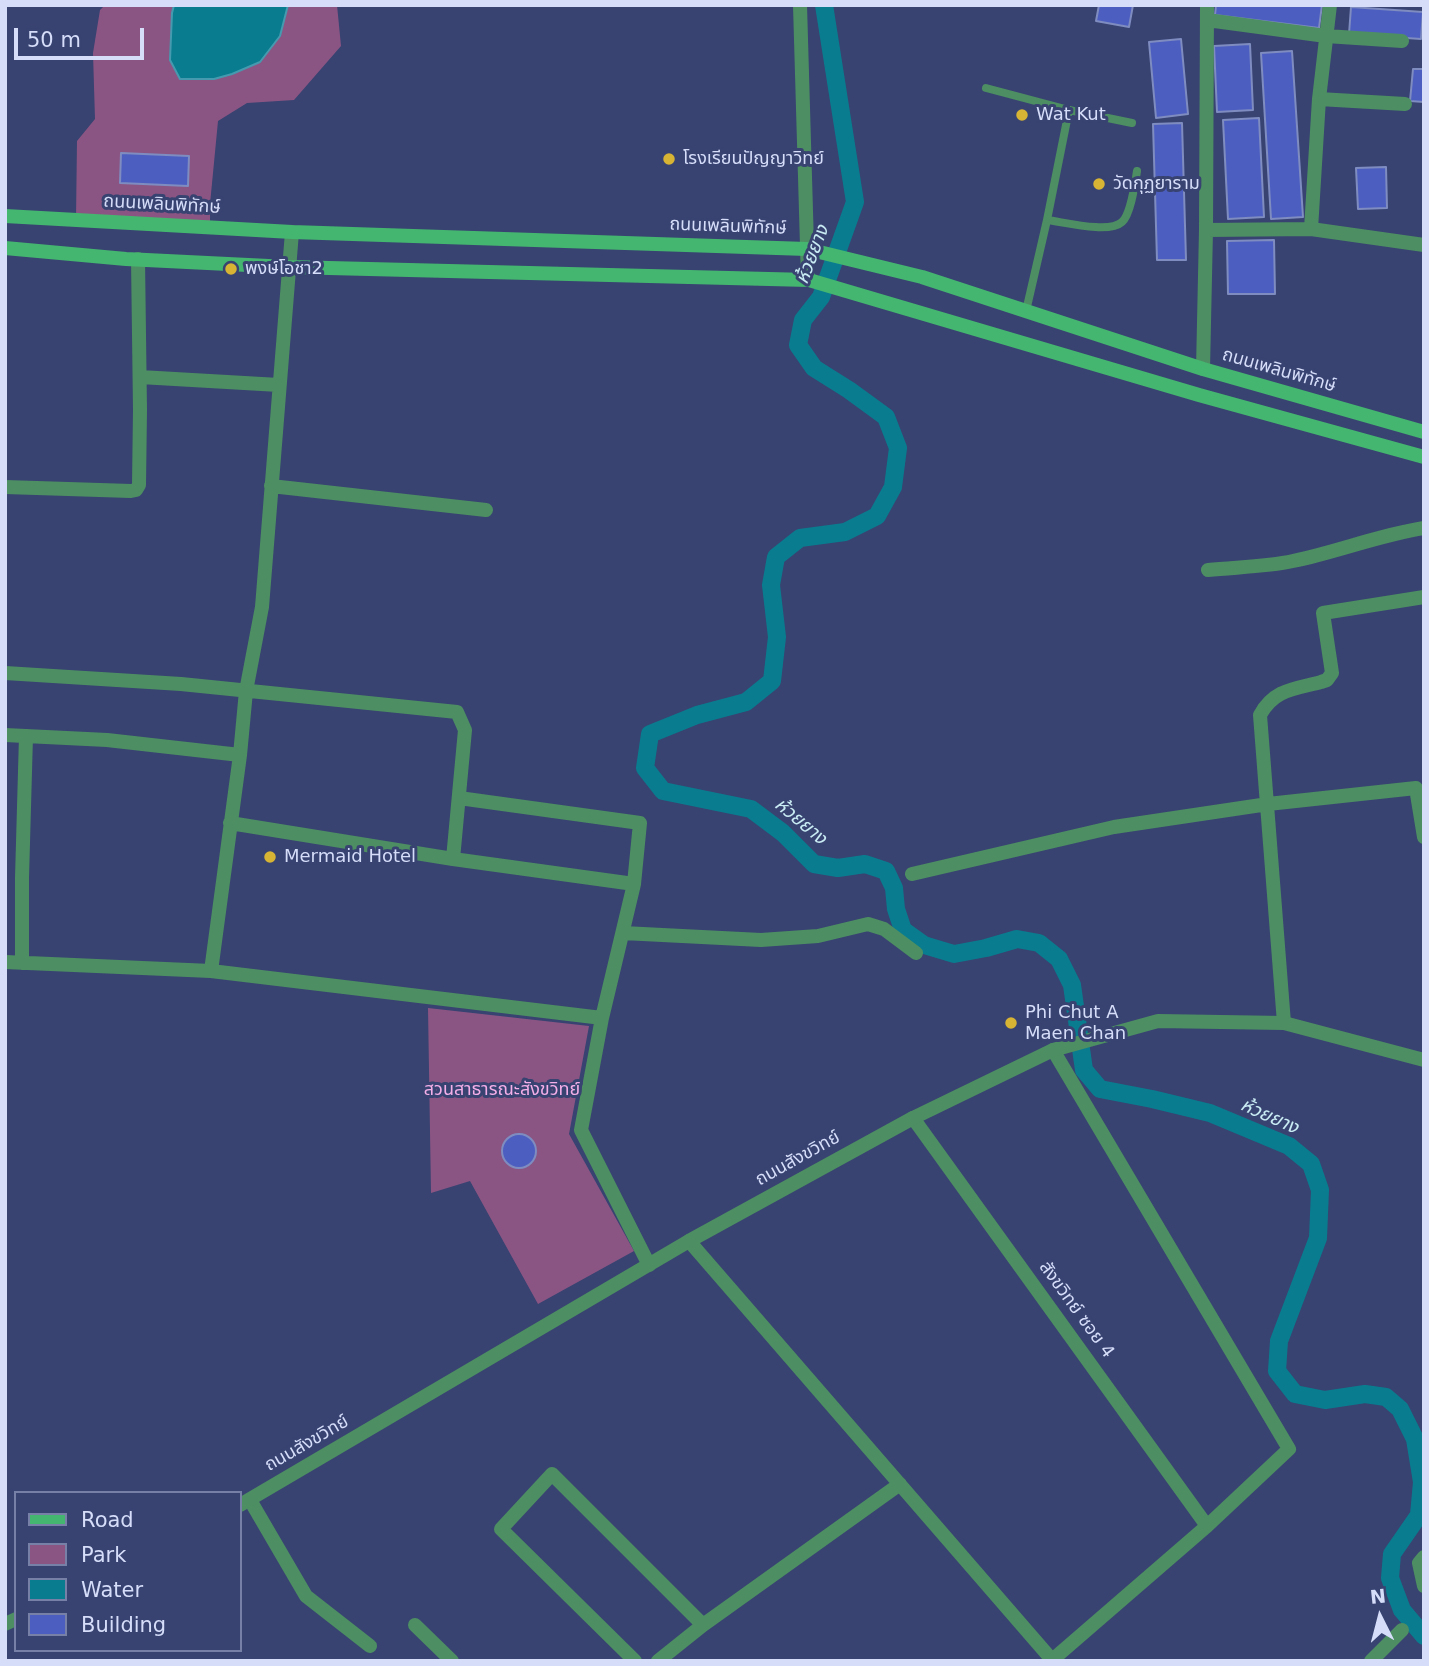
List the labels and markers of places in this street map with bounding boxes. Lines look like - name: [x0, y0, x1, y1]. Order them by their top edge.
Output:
- place label: Wat Kut: [1036, 104, 1106, 126]
- marker: Wat Kut: [1014, 107, 1030, 123]
- place label: โรงเรียนปัญญาวิทย์: [683, 148, 824, 170]
- marker: โรงเรียนปัญญาวิทย์: [661, 151, 677, 167]
- place label: วัดกุฏยาราม: [1113, 173, 1200, 195]
- marker: วัดกุฏยาราม: [1091, 176, 1107, 192]
- place label: พงษ์โอชา2: [245, 258, 323, 280]
- marker: พงษ์โอชา2: [223, 261, 239, 277]
- place label: Mermaid Hotel: [284, 846, 416, 868]
- marker: Mermaid Hotel: [262, 849, 278, 865]
- place label: Phi Chut A Maen Chan: [1025, 1002, 1126, 1044]
- marker: Phi Chut A Maen Chan: [1003, 1015, 1019, 1031]

